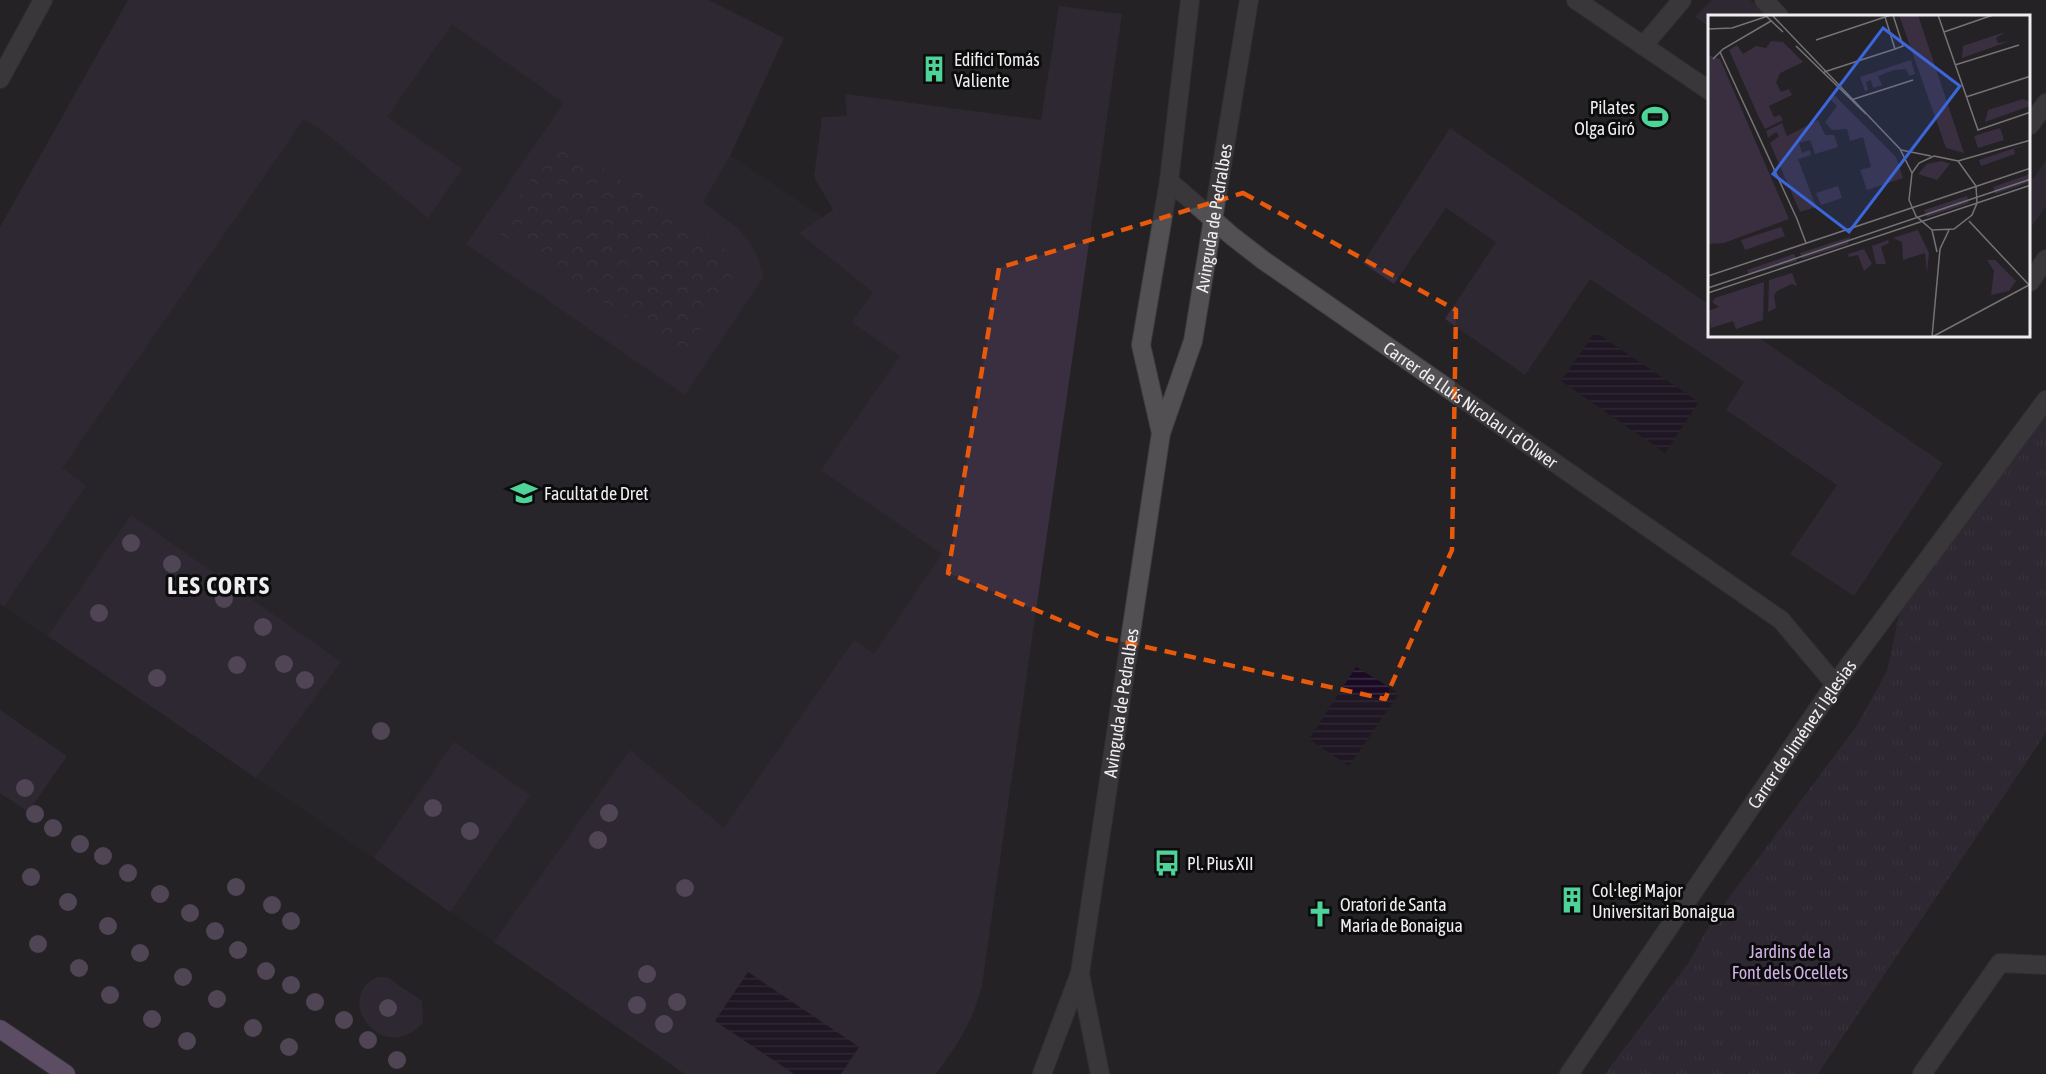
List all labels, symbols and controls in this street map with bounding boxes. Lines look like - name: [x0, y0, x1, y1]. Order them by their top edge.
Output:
- inset map: [1708, 15, 2031, 338]
- place label: Edifici Tomás Valiente: [954, 49, 1040, 91]
- building icon: Edifici Tomás Valiente: [919, 54, 949, 84]
- place label: Pilates Olga Giró: [1574, 97, 1635, 139]
- sports icon: Pilates Olga Giró: [1640, 102, 1670, 132]
- street label: Avinguda de Pedralbes: [1191, 142, 1236, 294]
- street label: Carrer de Lluís Nicolau i d'Olwer: [1380, 337, 1563, 473]
- school or university icon: Facultat de Dret: [509, 478, 539, 508]
- place label: Facultat de Dret: [544, 483, 649, 504]
- district label: LES CORTS: [167, 572, 271, 599]
- street label: Avinguda de Pedralbes: [1099, 627, 1142, 779]
- street label: Carrer de Jiménez i Iglesias: [1743, 655, 1860, 812]
- bus stop icon: Pl. Pius XII: [1152, 848, 1182, 878]
- place label: Pl. Pius XII: [1187, 853, 1254, 874]
- place label: Col·legi Major Universitari Bonaigua: [1592, 880, 1735, 922]
- building icon: Col·legi Major Universitari Bonaigua: [1557, 885, 1587, 915]
- place label: Oratori de Santa Maria de Bonaigua: [1340, 894, 1463, 936]
- church icon: Oratori de Santa Maria de Bonaigua: [1305, 899, 1335, 929]
- park label: Jardins de la Font dels Ocellets: [1732, 941, 1848, 983]

